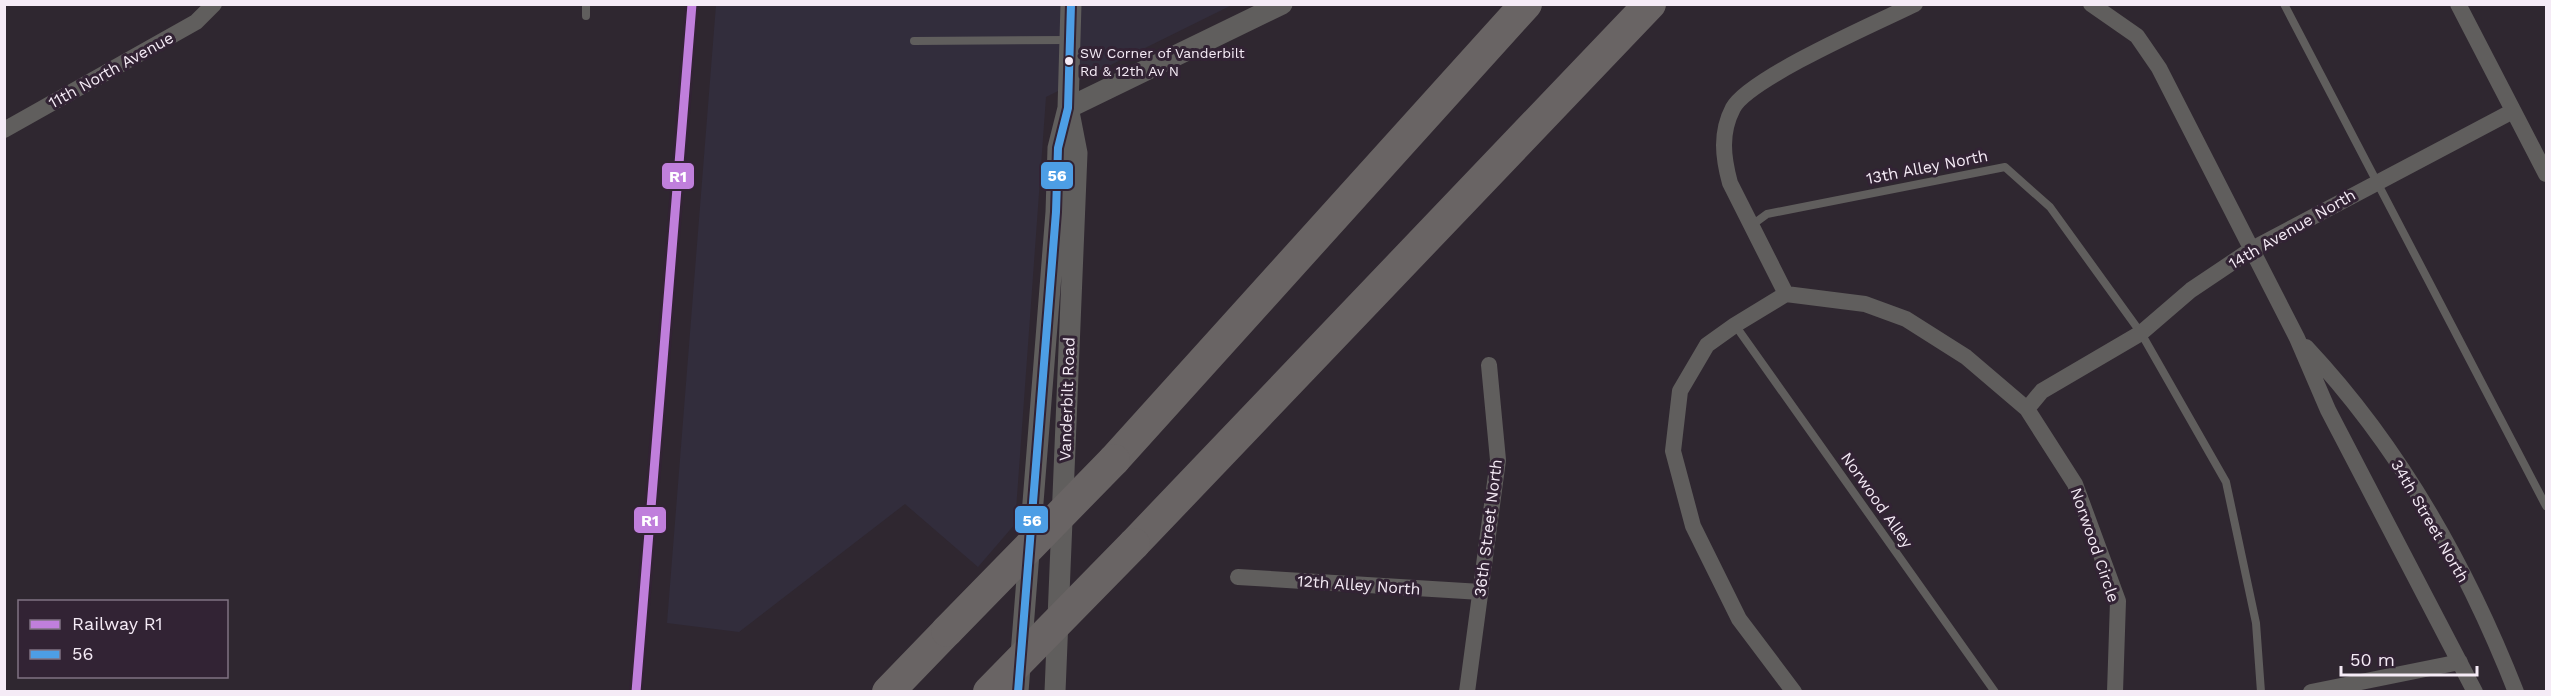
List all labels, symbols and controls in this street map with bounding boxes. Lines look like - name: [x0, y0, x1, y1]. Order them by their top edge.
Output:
- street label: 11th North Avenue: [45, 28, 177, 112]
- place label: SW Corner of Vanderbilt Rd & 12th Av N: [1080, 45, 1245, 79]
- marker: SW Corner of Vanderbilt Rd & 12th Av N: [1063, 55, 1075, 67]
- street label: 13th Alley North: [1865, 146, 1989, 188]
- line badge: 56: [1040, 161, 1074, 190]
- line badge: R1: [661, 162, 695, 190]
- text: 56: [1047, 166, 1067, 185]
- text: R1: [669, 167, 687, 186]
- street label: 14th Avenue North: [2225, 185, 2359, 273]
- street label: Vanderbilt Road: [1055, 337, 1079, 461]
- street label: Norwood Alley: [1837, 449, 1917, 552]
- street label: 34th Street North: [2387, 456, 2473, 586]
- street label: 36th Street North: [1470, 458, 1506, 598]
- street label: Norwood Circle: [2066, 485, 2124, 605]
- line badge: 56: [1014, 505, 1049, 534]
- line badge: R1: [633, 506, 667, 534]
- text: R1: [641, 511, 659, 530]
- text: 56: [1022, 511, 1042, 530]
- street label: 12th Alley North: [1297, 571, 1421, 599]
- legend: [18, 600, 228, 678]
- text: Railway R1: [72, 613, 163, 634]
- scale bar: [2341, 639, 2478, 677]
- text: 56: [72, 643, 93, 664]
- text: 50 m: [2350, 649, 2395, 670]

